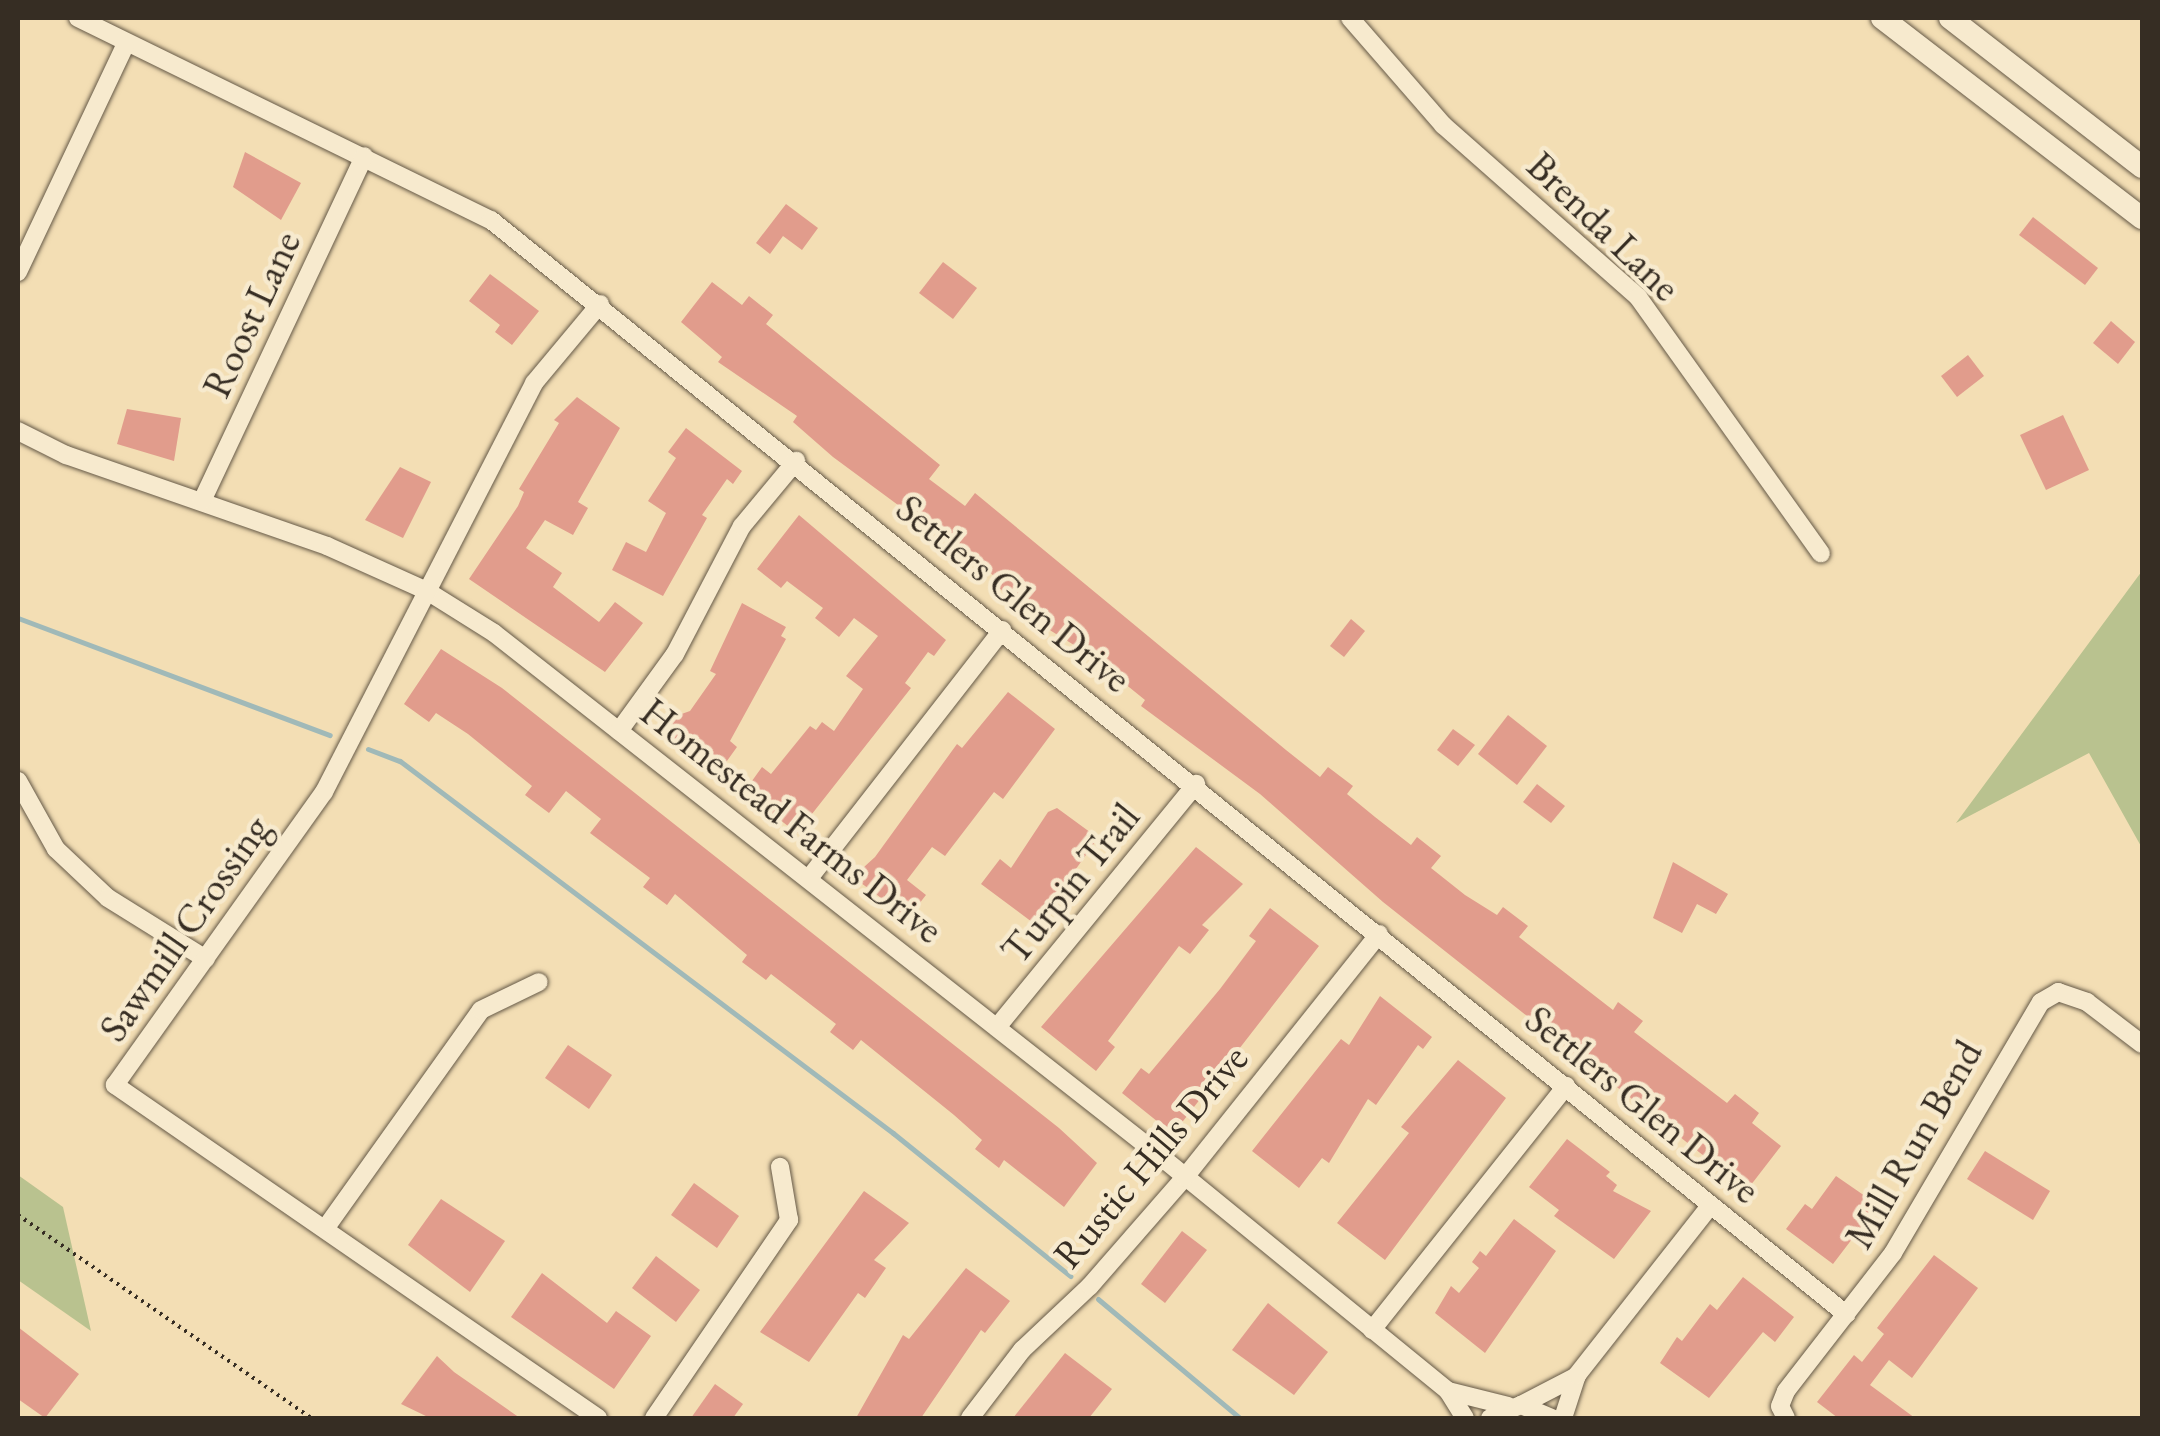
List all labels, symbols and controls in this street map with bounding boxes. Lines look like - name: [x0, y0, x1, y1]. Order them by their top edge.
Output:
- street label: Brenda Lane: [1518, 141, 1690, 311]
- street label: Roost Lane: [192, 223, 310, 405]
- street label: Settlers Glen Drive: [887, 484, 1141, 702]
- street label: Homestead Farms Drive: [631, 687, 953, 953]
- street label: Turpin Trail: [991, 793, 1149, 973]
- street label: Sawmill Crossing: [88, 806, 280, 1050]
- street label: Settlers Glen Drive: [1516, 995, 1770, 1213]
- street label: Mill Run Bend: [1834, 1031, 1992, 1257]
- street label: Rustic Hills Drive: [1043, 1035, 1257, 1277]

